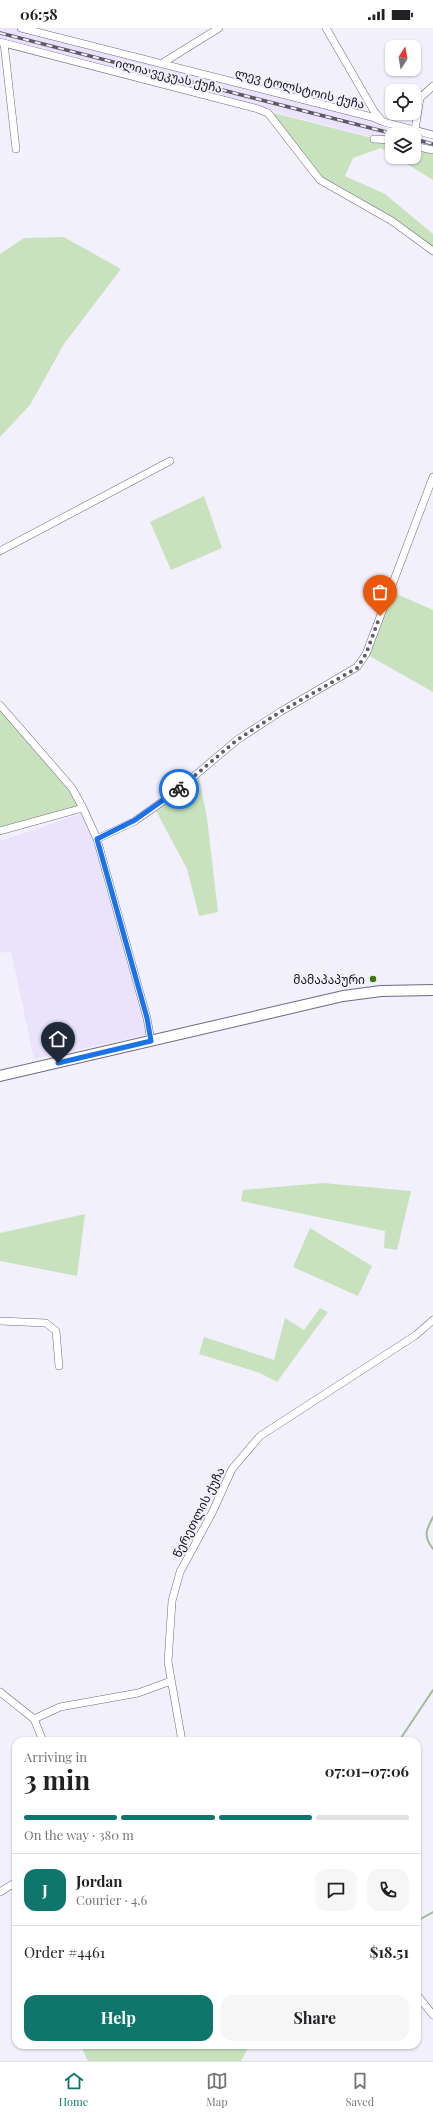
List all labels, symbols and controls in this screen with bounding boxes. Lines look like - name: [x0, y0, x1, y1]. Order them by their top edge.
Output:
- text: 06:58: [20, 4, 58, 24]
- north arrow: [385, 40, 421, 76]
- map controls: [385, 40, 421, 164]
- street label: ილია ვეკუას ქუჩა: [114, 54, 224, 97]
- street label: ლევ ტოლსტოის ქუჩა: [233, 64, 367, 113]
- button: locate: [385, 84, 421, 120]
- button: layers: [385, 128, 421, 164]
- pin: [363, 575, 397, 616]
- icon: bag: [369, 581, 391, 603]
- courier: [159, 769, 199, 809]
- icon: bike: [168, 778, 190, 800]
- place label: მამაპაპური: [293, 971, 365, 987]
- marker: მამაპაპური: [368, 974, 378, 984]
- pin: [41, 1022, 75, 1063]
- icon: home: [47, 1028, 69, 1050]
- street label: წერეთლის ქუჩა: [168, 1464, 229, 1560]
- text: Arriving in: [24, 1748, 87, 1765]
- text: 07:01–07:06: [325, 1761, 409, 1781]
- text: 3 min: [24, 1762, 90, 1797]
- text: On the way · 380 m: [24, 1826, 134, 1843]
- button: chat: [315, 1869, 357, 1911]
- button: phone: [367, 1869, 409, 1911]
- text: Jordan: [76, 1871, 122, 1891]
- text: J: [42, 1880, 48, 1900]
- text: Courier · 4.6: [76, 1891, 147, 1908]
- text: Order #4461: [24, 1942, 105, 1962]
- text: $18.51: [370, 1942, 409, 1962]
- button: Help: [24, 1995, 213, 2041]
- button: Share: [221, 1995, 409, 2041]
- tab: Home: [59, 2070, 88, 2109]
- tab: Map: [206, 2070, 228, 2109]
- tab: Saved: [346, 2070, 374, 2109]

